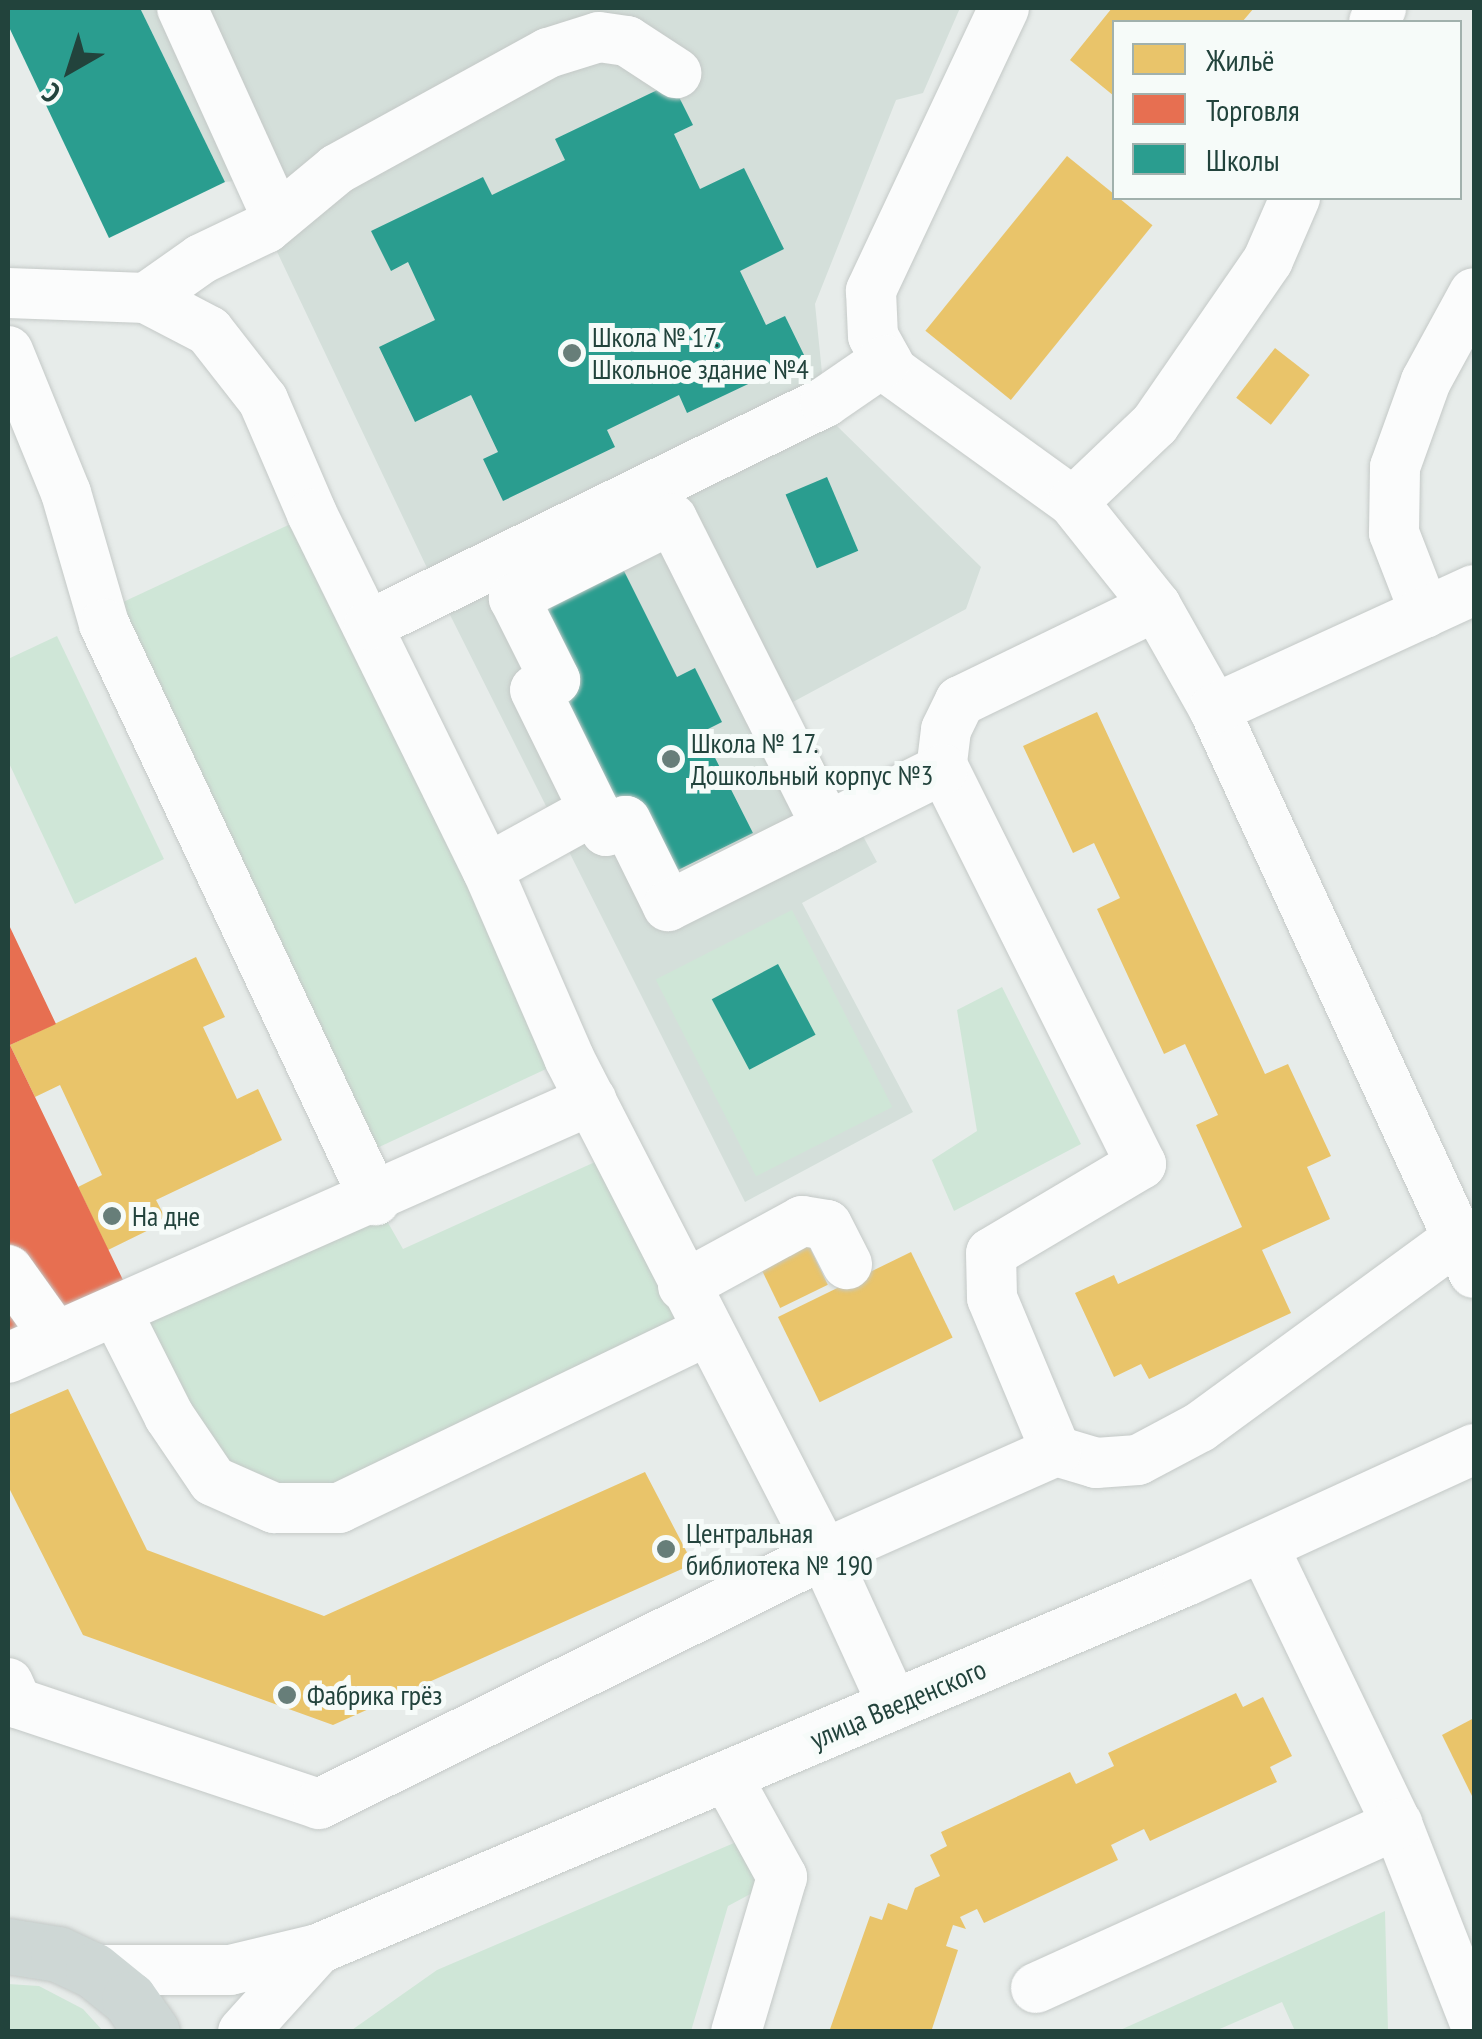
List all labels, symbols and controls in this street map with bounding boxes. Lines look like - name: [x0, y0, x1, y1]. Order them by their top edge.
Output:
- north arrow: [20, 20, 120, 120]
- legend: [1112, 20, 1462, 200]
- text: Жильё: [1206, 40, 1274, 79]
- text: С: [34, 75, 67, 112]
- text: Торговля: [1206, 90, 1300, 129]
- text: Школы: [1206, 140, 1280, 179]
- place label: Школа № 17. Школьное здание №4: [592, 320, 809, 386]
- marker: Школа № 17. Школьное здание №4: [561, 342, 583, 364]
- place label: Школа № 17. Дошкольный корпус №3: [691, 726, 933, 792]
- marker: Школа № 17. Дошкольный корпус №3: [660, 748, 682, 770]
- place label: На дне: [132, 1199, 200, 1233]
- marker: На дне: [101, 1205, 123, 1227]
- place label: Центральная библиотека № 190: [686, 1516, 873, 1582]
- marker: Центральная библиотека № 190: [655, 1538, 677, 1560]
- street label: улица Введенского: [805, 1652, 991, 1756]
- place label: Фабрика грёз: [307, 1678, 442, 1712]
- marker: Фабрика грёз: [276, 1684, 298, 1706]

